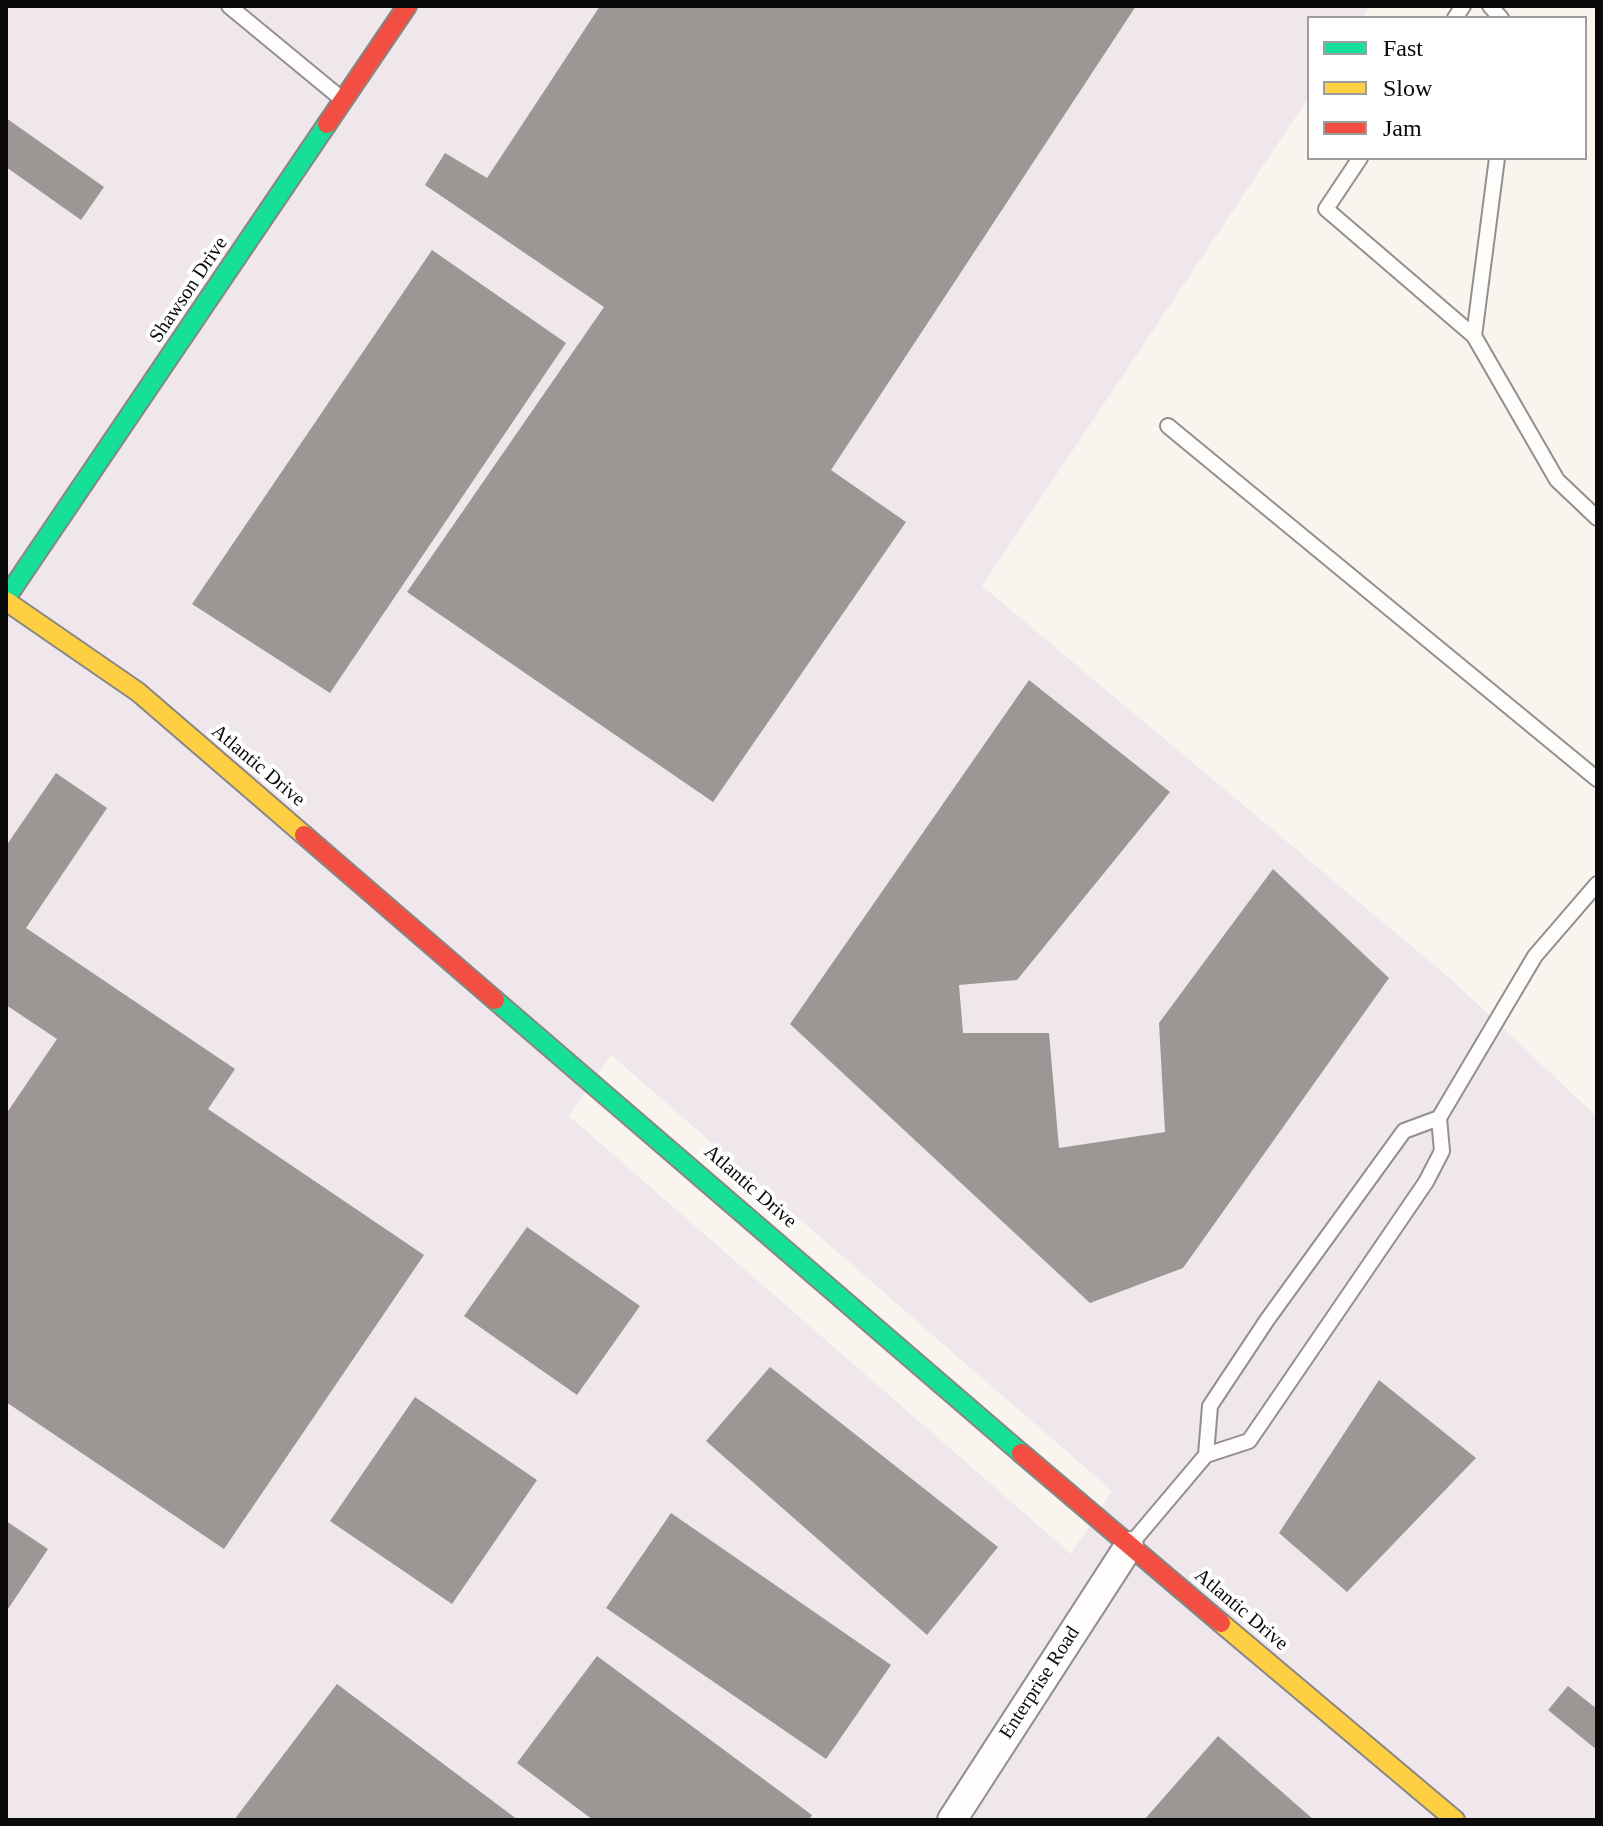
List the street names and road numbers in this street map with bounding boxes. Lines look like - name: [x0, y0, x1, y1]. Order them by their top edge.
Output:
- street label: Shawson Drive: [145, 232, 233, 348]
- street label: Atlantic Drive: [206, 720, 310, 812]
- street label: Atlantic Drive: [699, 1140, 801, 1234]
- street label: Atlantic Drive: [1189, 1564, 1293, 1656]
- street label: Enterprise Road: [995, 1622, 1085, 1744]

